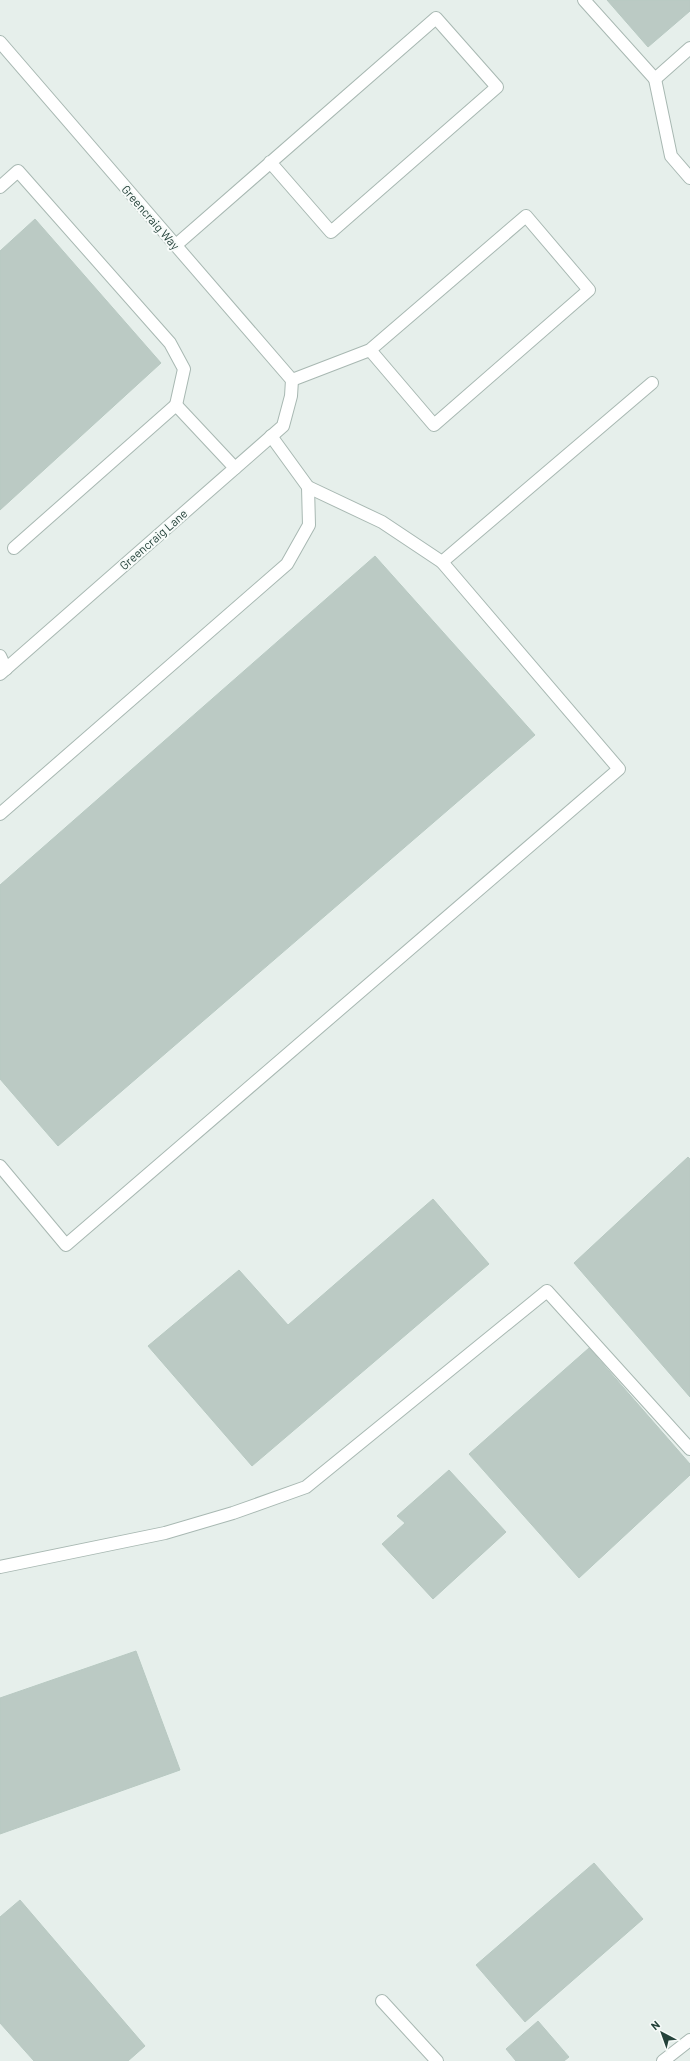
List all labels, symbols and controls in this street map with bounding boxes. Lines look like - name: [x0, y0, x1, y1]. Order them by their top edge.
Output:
- street label: Greencraig Way: [119, 182, 183, 253]
- street label: Greencraig Lane: [116, 506, 190, 572]
- north arrow: [642, 2013, 682, 2053]
- text: N: [648, 2018, 662, 2032]

